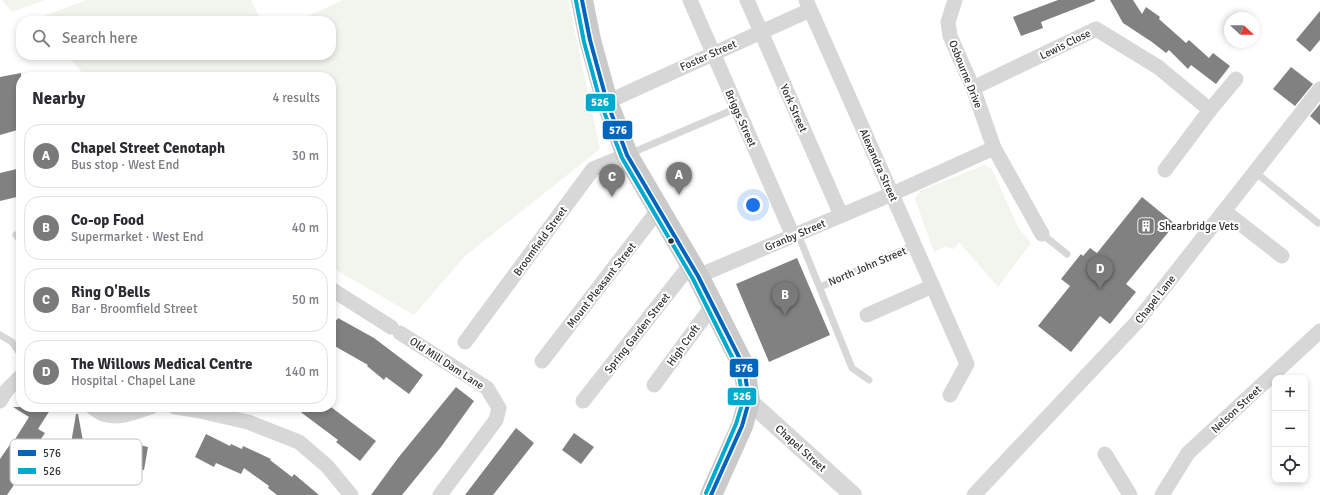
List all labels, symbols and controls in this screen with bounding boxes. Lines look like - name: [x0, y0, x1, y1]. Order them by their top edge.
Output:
- north arrow: [1224, 12, 1260, 48]
- search box: [16, 16, 336, 60]
- icon: search: [30, 27, 52, 49]
- street label: Lewis Close: [1038, 27, 1093, 62]
- text: Search here: [62, 29, 138, 47]
- street label: Foster Street: [678, 37, 739, 74]
- street label: Osbourne Drive: [946, 38, 985, 110]
- street label: York Street: [777, 82, 810, 134]
- text: Nearby: [32, 88, 85, 109]
- street label: Briggs Street: [722, 88, 759, 149]
- text: 4 results: [272, 90, 320, 106]
- line badge: 526: [585, 93, 616, 112]
- text: 526: [591, 96, 609, 109]
- line badge: 576: [602, 120, 633, 140]
- text: 576: [609, 124, 627, 137]
- street label: Alexandra Street: [857, 127, 900, 204]
- text: Chapel Street Cenotaph: [71, 139, 225, 157]
- text: A: [42, 148, 50, 164]
- text: 30 m: [292, 148, 319, 164]
- text: Bus stop · West End: [71, 157, 179, 173]
- pin: A: [666, 162, 692, 195]
- pin: C: [599, 164, 625, 197]
- your location: [743, 195, 763, 215]
- street label: Broomfield Street: [511, 204, 570, 278]
- text: Co-op Food: [71, 211, 144, 229]
- building icon: Shearbridge Vets: [1136, 216, 1156, 236]
- street label: Granby Street: [763, 217, 828, 254]
- text: B: [42, 220, 50, 236]
- text: 40 m: [292, 220, 319, 236]
- place label: Shearbridge Vets: [1159, 220, 1239, 233]
- text: Supermarket · West End: [71, 229, 204, 245]
- unlabelled marker: [666, 236, 676, 246]
- street label: Mount Pleasant Street: [564, 240, 639, 331]
- street label: North John Street: [826, 244, 908, 289]
- pin: D: [1087, 256, 1113, 289]
- street label: Chapel Lane: [1132, 272, 1178, 326]
- pin: B: [772, 282, 798, 315]
- text: Ring O'Bells: [71, 283, 150, 301]
- street label: Spring Garden Street: [602, 290, 673, 376]
- text: C: [42, 292, 50, 308]
- text: 50 m: [292, 292, 319, 308]
- text: Bar · Broomfield Street: [71, 301, 197, 317]
- street label: High Croft: [664, 322, 703, 369]
- street label: Old Mill Dam Lane: [407, 335, 486, 392]
- text: The Willows Medical Centre: [71, 355, 253, 373]
- line badge: 576: [729, 358, 759, 378]
- text: 576: [735, 362, 753, 375]
- text: D: [42, 364, 50, 380]
- text: 140 m: [285, 364, 319, 380]
- text: Hospital · Chapel Lane: [71, 373, 196, 389]
- map controls: [1272, 375, 1308, 483]
- button: +: [1272, 375, 1308, 411]
- street label: Nelson Street: [1209, 383, 1264, 436]
- line badge: 526: [727, 387, 757, 406]
- text: 526: [733, 390, 751, 403]
- button: −: [1272, 411, 1308, 447]
- street label: Chapel Street: [773, 422, 829, 475]
- legend: [10, 439, 142, 485]
- text: 576: [43, 447, 61, 460]
- button: locate: [1272, 447, 1308, 483]
- text: 526: [43, 465, 61, 478]

